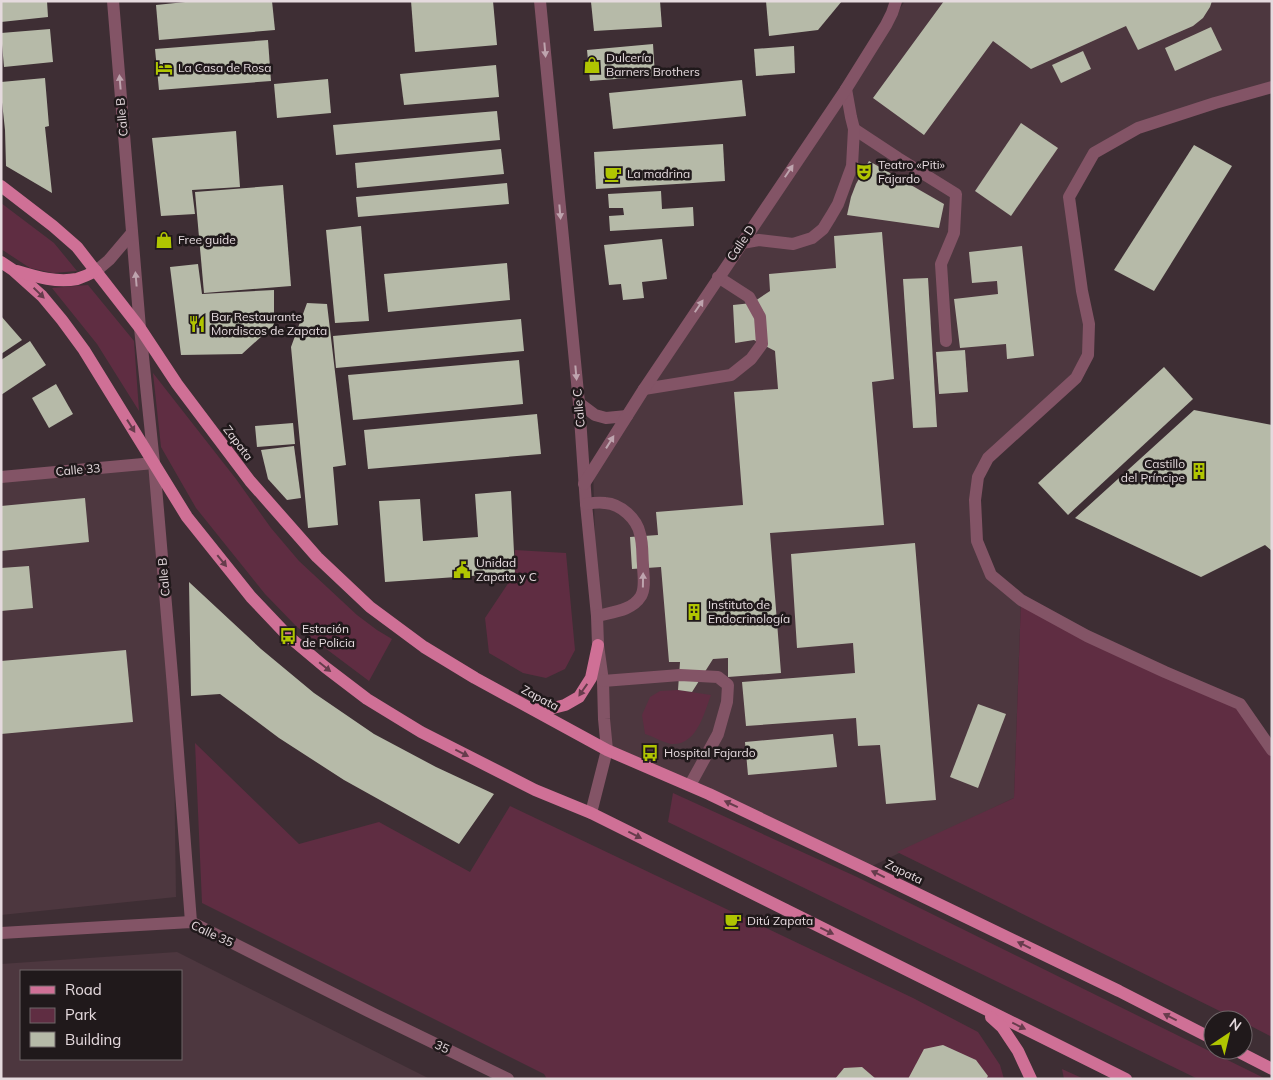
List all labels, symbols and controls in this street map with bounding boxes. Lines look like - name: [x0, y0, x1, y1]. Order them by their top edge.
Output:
- one-way arrow: [541, 42, 549, 58]
- place label: Dulcería Barners Brothers: [606, 50, 700, 79]
- shop icon: Dulcería Barners Brothers: [582, 55, 602, 75]
- hotel icon: La Casa de Rosa: [154, 58, 174, 78]
- place label: La Casa de Rosa: [178, 60, 271, 75]
- one-way arrow: [115, 74, 123, 90]
- street label: Calle B: [112, 97, 131, 137]
- place label: Teatro «Piti» Fajardo: [878, 157, 946, 186]
- theatre icon: Teatro «Piti» Fajardo: [854, 162, 874, 182]
- cafe icon: La madrina: [603, 164, 623, 184]
- one-way arrow: [785, 165, 794, 178]
- place label: La madrina: [627, 166, 690, 181]
- one-way arrow: [557, 204, 565, 220]
- street label: Calle D: [723, 222, 758, 263]
- shop icon: Free guide: [154, 230, 174, 250]
- place label: Free guide: [178, 232, 236, 247]
- one-way arrow: [131, 271, 139, 287]
- one-way arrow: [32, 287, 44, 299]
- one-way arrow: [694, 300, 704, 313]
- place label: Bar Restaurante Mordiscos de Zapata: [211, 309, 327, 338]
- restaurant icon: Bar Restaurante Mordiscos de Zapata: [187, 314, 207, 334]
- one-way arrow: [572, 366, 580, 382]
- street label: Calle C: [569, 388, 588, 428]
- one-way arrow: [127, 420, 136, 433]
- street label: Zapata: [220, 422, 256, 463]
- one-way arrow: [606, 436, 615, 449]
- place label: Castillo del Príncipe: [1121, 456, 1185, 485]
- street label: Calle 33: [55, 460, 101, 479]
- building icon: Castillo del Príncipe: [1189, 461, 1209, 481]
- one-way arrow: [217, 554, 228, 567]
- place label: Unidad Zapata y C: [476, 555, 537, 584]
- street label: Calle B: [154, 557, 173, 597]
- public building icon: Unidad Zapata y C: [452, 560, 472, 580]
- one-way arrow: [639, 572, 647, 588]
- place label: Instituto de Endocrinología: [708, 597, 790, 626]
- building icon: Instituto de Endocrinología: [684, 602, 704, 622]
- place label: Estación de Policia: [302, 621, 355, 650]
- bus stop icon: Estación de Policia: [278, 626, 298, 646]
- one-way arrow: [318, 661, 331, 672]
- street label: Zapata: [519, 682, 561, 714]
- one-way arrow: [578, 684, 588, 697]
- bus stop icon: Hospital Fajardo: [640, 743, 660, 763]
- place label: Hospital Fajardo: [664, 745, 756, 760]
- one-way arrow: [455, 749, 469, 757]
- one-way arrow: [724, 800, 738, 808]
- one-way arrow: [628, 831, 642, 839]
- street label: Zapata: [883, 856, 926, 887]
- one-way arrow: [870, 870, 885, 878]
- cafe icon: Ditú Zapata: [723, 911, 743, 931]
- place label: Ditú Zapata: [747, 913, 813, 928]
- street label: Calle 35: [189, 917, 236, 950]
- one-way arrow: [820, 927, 834, 935]
- one-way arrow: [1017, 941, 1031, 949]
- legend: [20, 970, 182, 1060]
- text: Road: [65, 980, 102, 999]
- text: Park: [65, 1005, 97, 1024]
- north arrow: [1203, 1010, 1253, 1060]
- one-way arrow: [1162, 1013, 1177, 1021]
- text: N: [1226, 1014, 1245, 1035]
- one-way arrow: [1012, 1022, 1026, 1030]
- text: Building: [65, 1030, 121, 1049]
- street label: 35: [432, 1037, 452, 1056]

